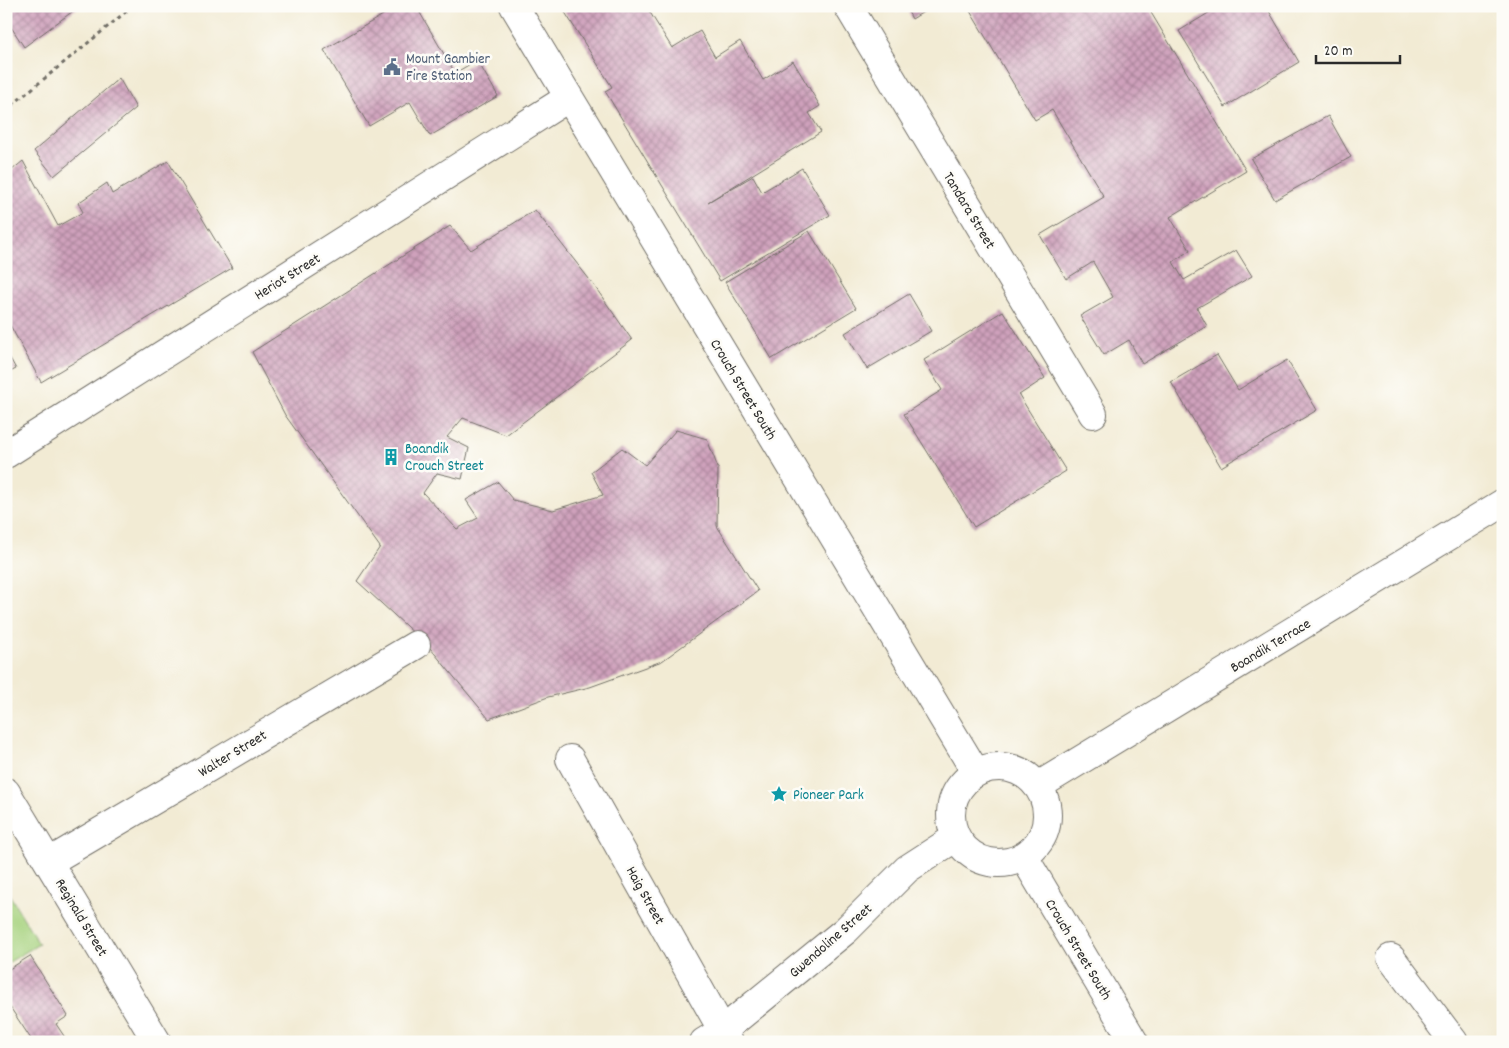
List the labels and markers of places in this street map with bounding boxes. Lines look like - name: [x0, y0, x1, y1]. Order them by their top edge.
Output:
- place label: Mount Gambier Fire Station: [406, 49, 491, 88]
- public building icon: Mount Gambier Fire Station: [382, 57, 402, 77]
- place label: Boandik Crouch Street: [405, 439, 484, 478]
- building icon: Boandik Crouch Street: [381, 447, 401, 467]
- place icon: Pioneer Park: [769, 784, 789, 804]
- place label: Pioneer Park: [793, 785, 864, 807]

